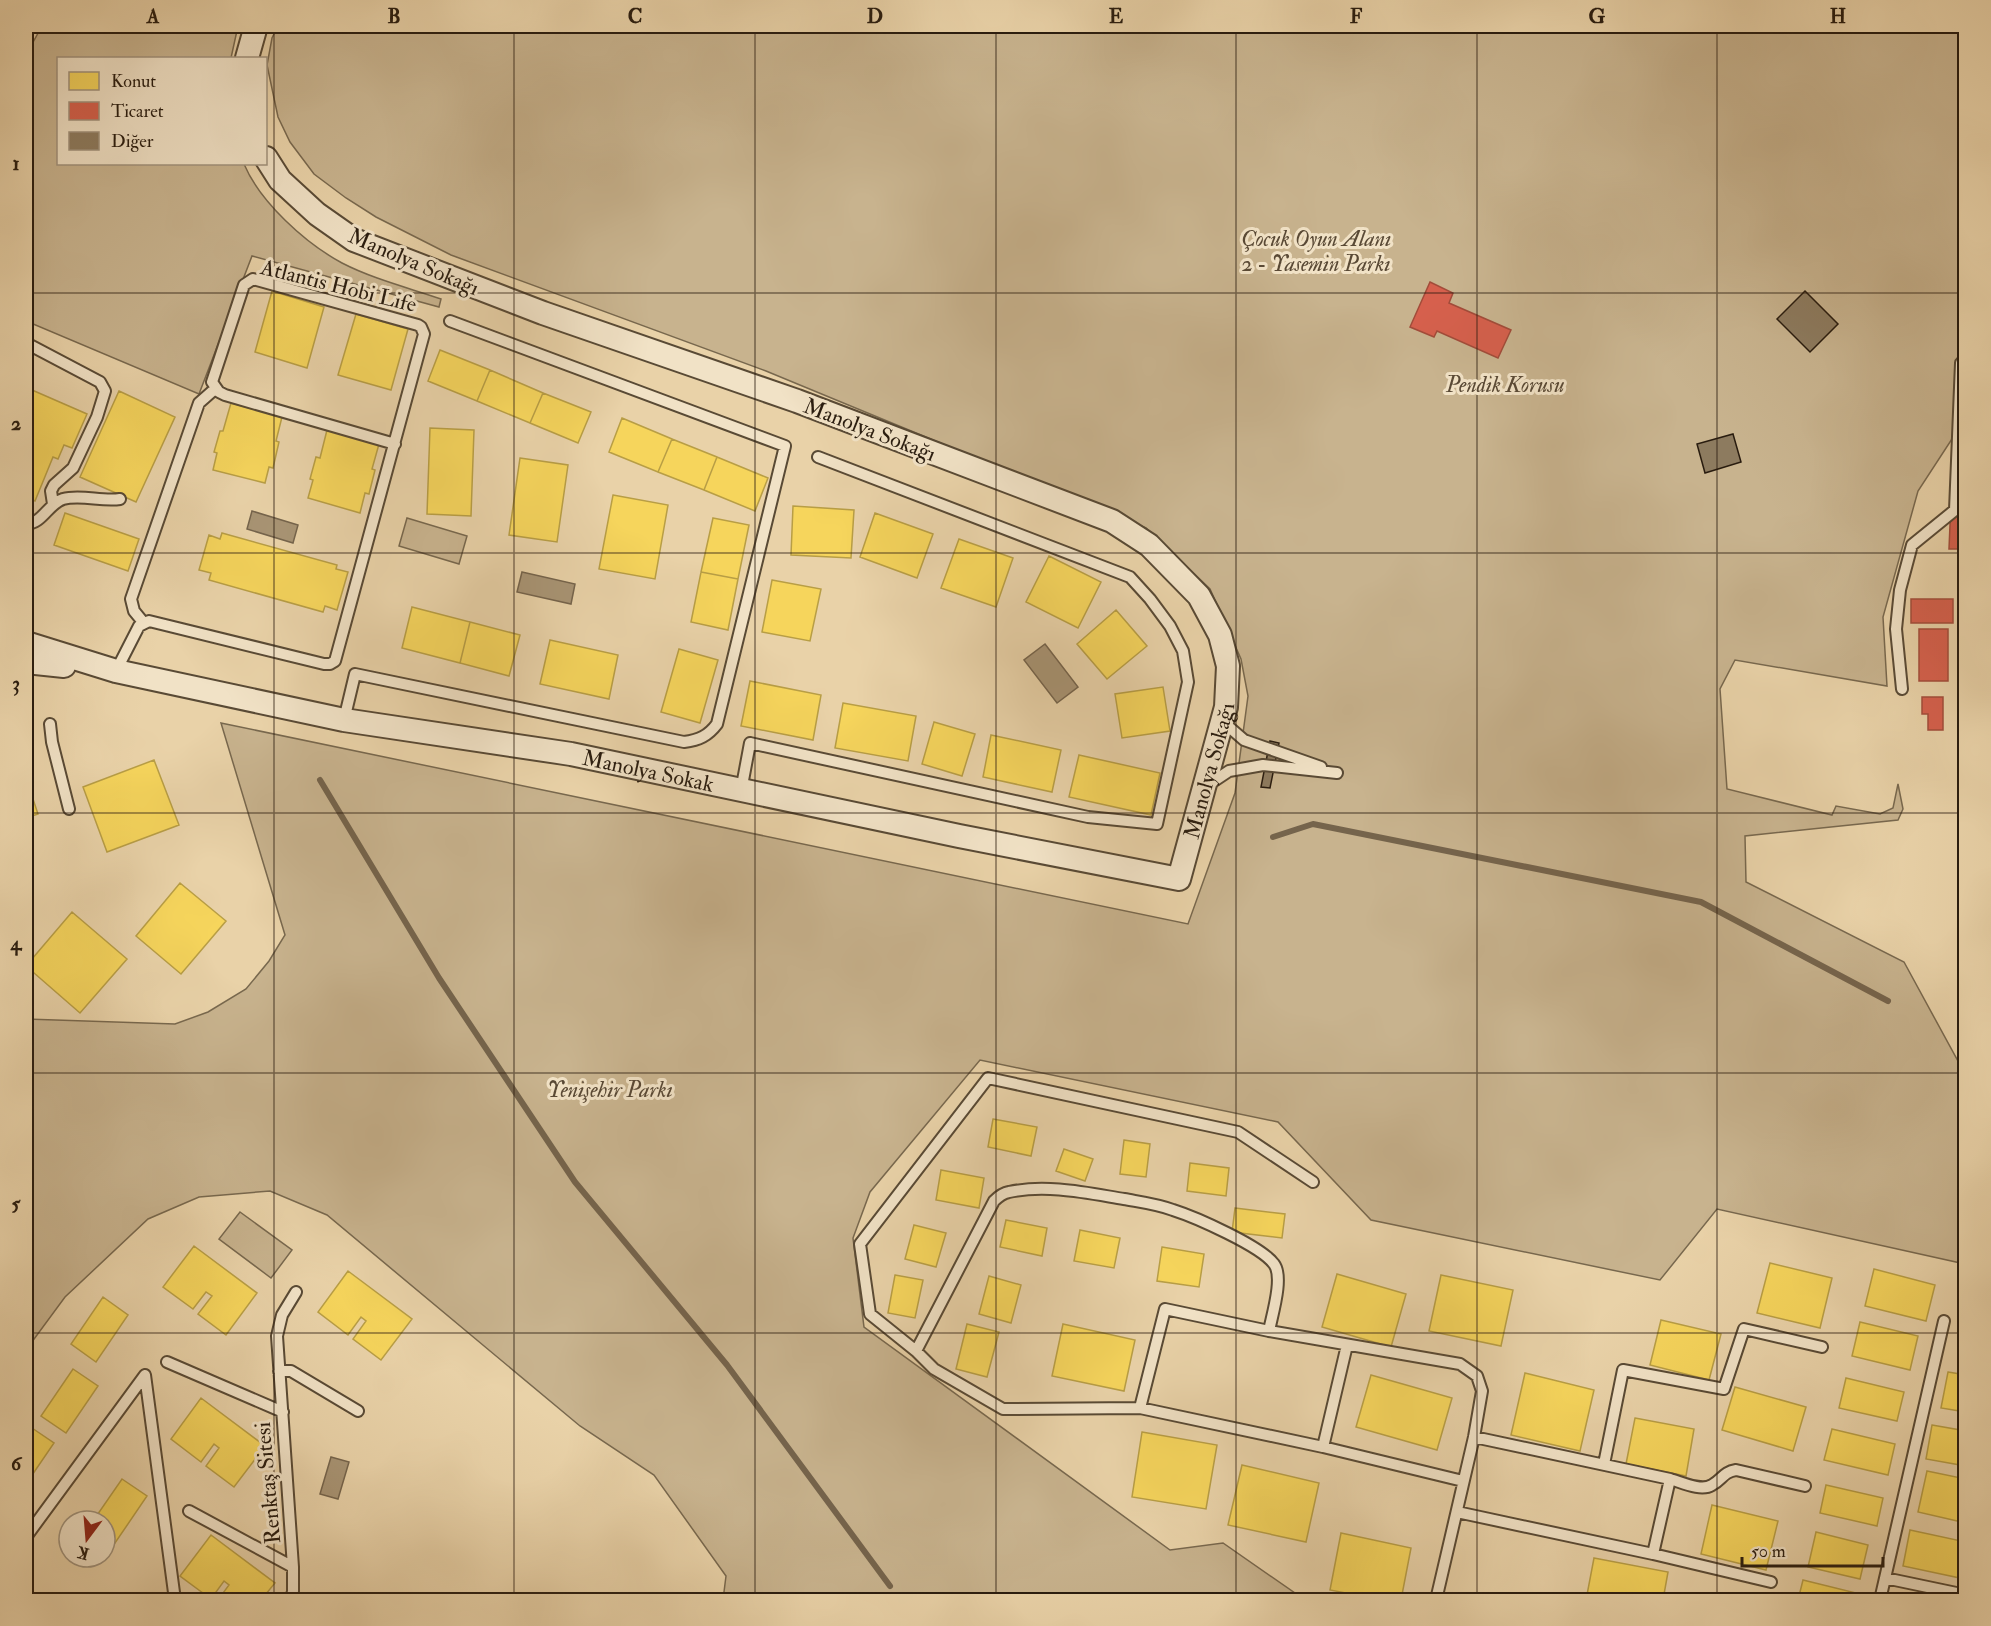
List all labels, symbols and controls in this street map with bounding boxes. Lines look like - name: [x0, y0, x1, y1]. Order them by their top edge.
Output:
- text: A: [146, 4, 160, 29]
- text: B: [387, 4, 401, 29]
- text: C: [628, 4, 642, 29]
- text: D: [867, 4, 883, 29]
- text: E: [1109, 4, 1124, 29]
- text: F: [1350, 4, 1363, 29]
- text: G: [1589, 4, 1606, 29]
- text: H: [1830, 4, 1846, 29]
- legend: [57, 57, 267, 165]
- text: Konut: [111, 70, 156, 93]
- text: Ticaret: [111, 100, 164, 123]
- text: Diğer: [111, 130, 154, 153]
- text: 1: [12, 151, 20, 176]
- street label: Manolya Sokağı: [344, 222, 483, 302]
- park label: Çocuk Oyun Alanı 2 - Yasemin Parkı: [1241, 225, 1391, 278]
- street label: Atlantis Hobi Life: [257, 253, 420, 319]
- park label: Pendik Korusu: [1445, 371, 1564, 399]
- street label: Manolya Sokağı: [799, 392, 940, 468]
- text: 2: [11, 411, 21, 436]
- text: 3: [12, 671, 20, 696]
- street label: Manolya Sokağı: [1178, 702, 1241, 842]
- street label: Manolya Sokak: [580, 744, 717, 799]
- text: 4: [10, 931, 23, 956]
- park label: Yenişehir Parkı: [547, 1076, 673, 1104]
- text: 5: [12, 1191, 22, 1216]
- street label: Renktaş Sitesi: [249, 1421, 287, 1545]
- text: 6: [11, 1451, 23, 1476]
- north arrow: [57, 1509, 117, 1569]
- scale bar: [1742, 1530, 1883, 1568]
- text: 50 m: [1751, 1540, 1786, 1563]
- text: K: [74, 1541, 91, 1564]

